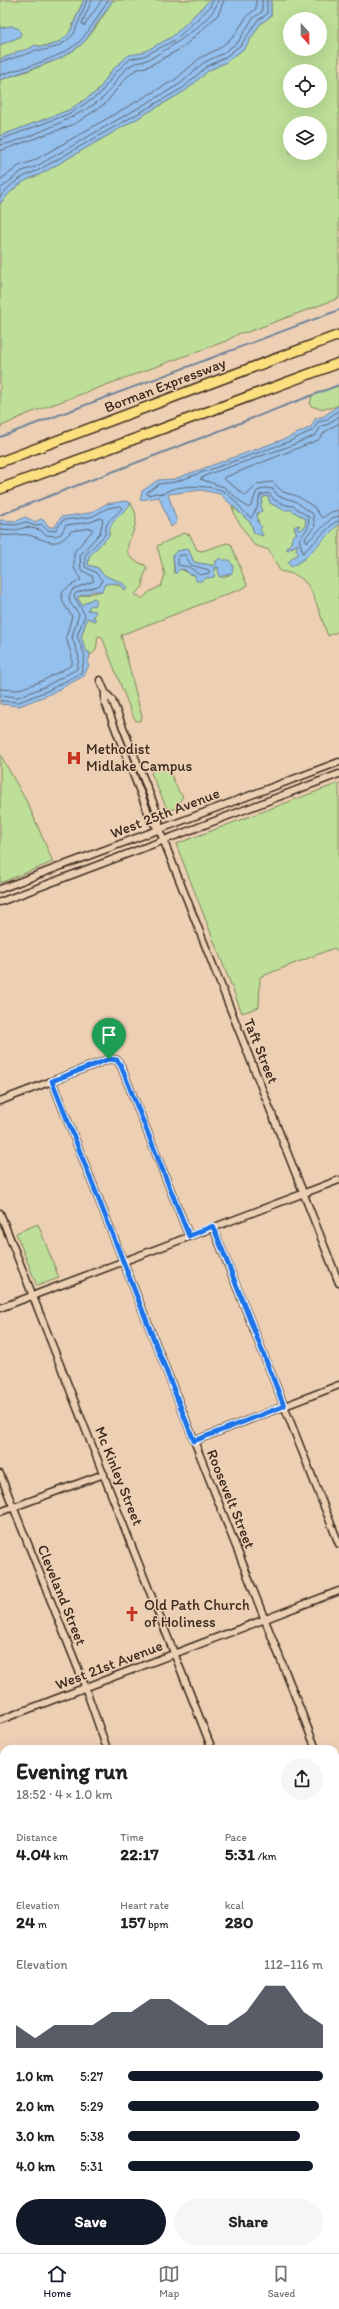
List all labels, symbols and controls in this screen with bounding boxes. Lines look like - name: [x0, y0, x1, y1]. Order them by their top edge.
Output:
- north arrow: [283, 12, 327, 56]
- map controls: [283, 12, 327, 160]
- button: locate: [283, 64, 327, 108]
- button: layers: [283, 116, 327, 160]
- street label: Borman Expressway: [102, 354, 228, 416]
- place label: Methodist Midlake Campus: [86, 740, 193, 775]
- hospital icon: Methodist Midlake Campus: [65, 749, 83, 767]
- street label: West 25th Avenue: [108, 784, 222, 842]
- street label: Taft Street: [240, 1016, 282, 1087]
- pin: [92, 1018, 126, 1059]
- icon: arrive: [98, 1024, 120, 1046]
- street label: Mc Kinley Street: [91, 1424, 147, 1528]
- street label: Roosevelt Street: [203, 1447, 259, 1552]
- street label: Cleveland Street: [34, 1542, 91, 1648]
- place label: Old Path Church of Holiness: [144, 1596, 250, 1631]
- church icon: Old Path Church of Holiness: [123, 1605, 141, 1623]
- street label: West 21st Avenue: [53, 1636, 165, 1694]
- text: Evening run: [16, 1758, 128, 1785]
- button: share: [281, 1758, 323, 1800]
- text: 18:52 · 4 × 1.0 km: [16, 1787, 112, 1802]
- text: Distance: [16, 1831, 57, 1844]
- text: Time: [120, 1831, 144, 1844]
- text: Pace: [225, 1831, 247, 1844]
- text: 4.04: [16, 1844, 51, 1864]
- text: 22:17: [120, 1844, 159, 1864]
- text: 5:31: [225, 1844, 255, 1864]
- text: km: [51, 1850, 68, 1863]
- text: /km: [255, 1850, 277, 1863]
- text: Elevation: [16, 1899, 60, 1912]
- text: Heart rate: [120, 1899, 169, 1912]
- text: kcal: [225, 1899, 244, 1912]
- text: 24: [16, 1912, 35, 1932]
- text: 157: [120, 1912, 146, 1932]
- text: 280: [225, 1912, 253, 1932]
- text: m: [35, 1918, 47, 1931]
- text: bpm: [146, 1918, 168, 1931]
- text: Elevation: [16, 1957, 68, 1972]
- text: 112–116 m: [264, 1957, 323, 1972]
- text: 1.0 km: [16, 2069, 53, 2084]
- text: 5:27: [80, 2069, 103, 2084]
- text: 2.0 km: [16, 2099, 54, 2114]
- text: 5:29: [80, 2099, 104, 2114]
- text: 3.0 km: [16, 2129, 54, 2144]
- text: 5:38: [80, 2129, 104, 2144]
- text: 4.0 km: [16, 2159, 55, 2174]
- text: 5:31: [80, 2159, 103, 2174]
- button: Save: [16, 2199, 166, 2245]
- button: Share: [174, 2199, 323, 2245]
- tab: Home: [44, 2263, 71, 2300]
- tab: Map: [158, 2263, 180, 2300]
- tab: Saved: [267, 2263, 295, 2300]

